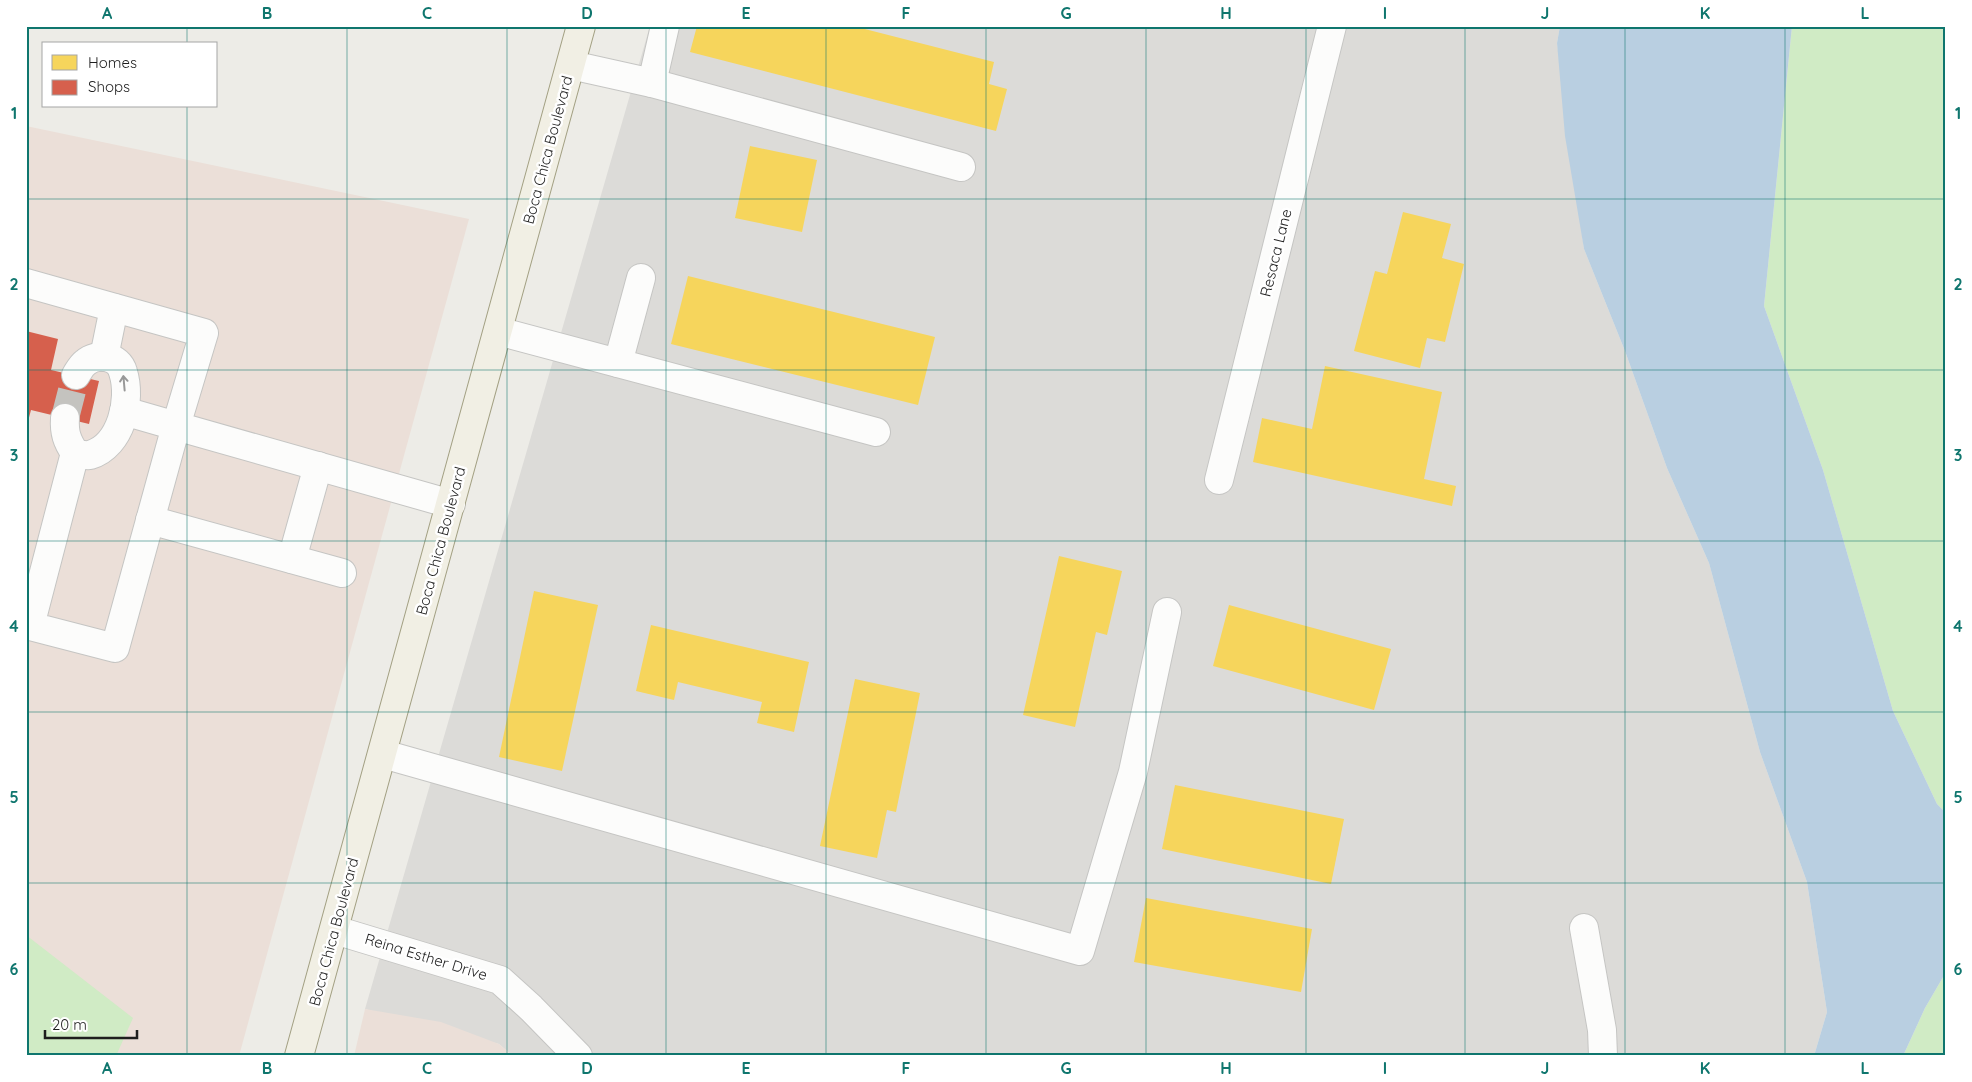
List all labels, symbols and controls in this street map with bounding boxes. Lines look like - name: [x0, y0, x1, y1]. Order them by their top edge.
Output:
- text: A: [102, 3, 113, 23]
- text: B: [262, 3, 272, 23]
- text: C: [422, 3, 432, 23]
- text: D: [581, 3, 593, 23]
- text: E: [741, 3, 751, 23]
- text: F: [902, 3, 911, 23]
- text: G: [1060, 3, 1072, 23]
- text: H: [1220, 3, 1232, 23]
- text: I: [1383, 3, 1387, 23]
- text: J: [1541, 3, 1549, 23]
- text: K: [1700, 3, 1710, 23]
- text: L: [1861, 3, 1870, 23]
- legend: [42, 42, 218, 108]
- text: Homes: [88, 53, 137, 72]
- street label: Boca Chica Boulevard: [519, 74, 576, 226]
- text: Shops: [88, 77, 130, 96]
- text: 1: [11, 103, 17, 123]
- text: 1: [1955, 103, 1961, 123]
- street label: Resaca Lane: [1255, 207, 1296, 299]
- text: 2: [9, 274, 19, 294]
- text: 2: [1953, 274, 1963, 294]
- one-way arrow: [120, 375, 129, 391]
- text: 3: [10, 445, 18, 465]
- text: 3: [1954, 445, 1962, 465]
- street label: Boca Chica Boulevard: [412, 465, 469, 617]
- text: 4: [9, 616, 19, 636]
- text: 4: [1953, 616, 1963, 636]
- text: 5: [9, 787, 19, 807]
- text: 5: [1953, 787, 1963, 807]
- street label: Boca Chica Boulevard: [305, 856, 362, 1008]
- street label: Reina Esther Drive: [363, 929, 490, 984]
- text: 6: [10, 959, 19, 979]
- text: 6: [1954, 959, 1963, 979]
- scale bar: [45, 1007, 138, 1039]
- text: 20 m: [52, 1015, 87, 1034]
- text: A: [102, 1058, 113, 1078]
- text: B: [262, 1058, 272, 1078]
- text: C: [422, 1058, 432, 1078]
- text: D: [581, 1058, 593, 1078]
- text: E: [741, 1058, 751, 1078]
- text: F: [902, 1058, 911, 1078]
- text: G: [1060, 1058, 1072, 1078]
- text: H: [1220, 1058, 1232, 1078]
- text: I: [1383, 1058, 1387, 1078]
- text: J: [1541, 1058, 1549, 1078]
- text: K: [1700, 1058, 1710, 1078]
- text: L: [1861, 1058, 1870, 1078]

